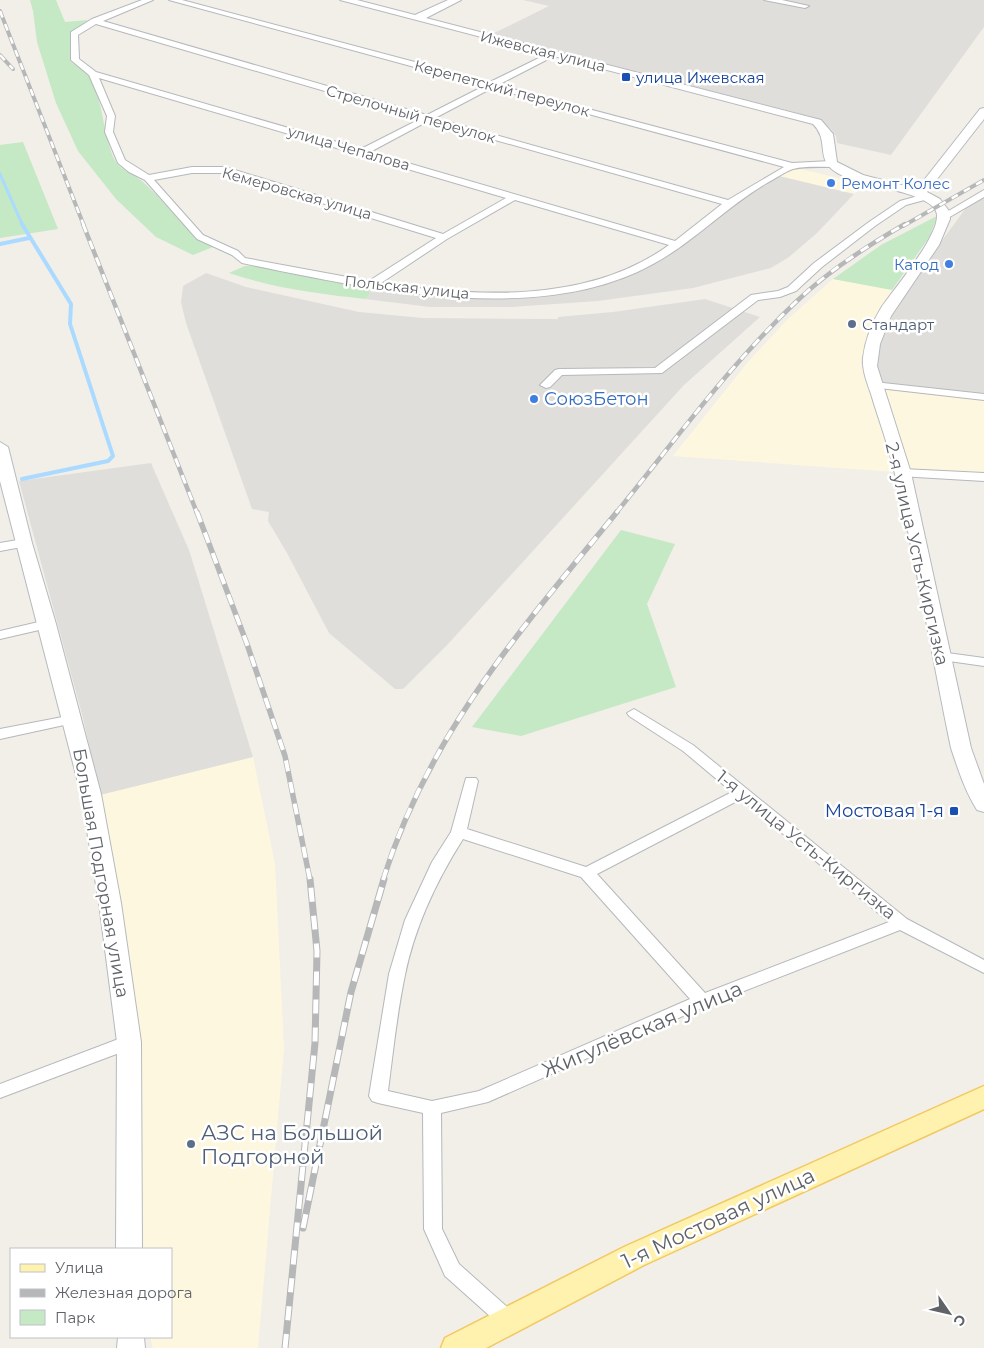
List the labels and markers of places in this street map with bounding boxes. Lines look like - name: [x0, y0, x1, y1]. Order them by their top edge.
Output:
- place label: улица Ижевская: [635, 68, 765, 87]
- marker: улица Ижевская: [620, 71, 632, 83]
- place label: Ремонт Колес: [841, 174, 950, 193]
- marker: Ремонт Колес: [825, 177, 837, 189]
- place label: Катод: [894, 255, 939, 274]
- marker: Катод: [943, 258, 955, 270]
- place label: Стандарт: [862, 315, 935, 334]
- marker: Стандарт: [846, 318, 858, 330]
- place label: СоюзБетон: [544, 388, 649, 410]
- marker: СоюзБетон: [528, 393, 540, 405]
- place label: Мостовая 1-я: [825, 800, 944, 822]
- marker: Мостовая 1-я: [948, 805, 960, 817]
- place label: АЗС на Большой Подгорной: [201, 1120, 383, 1169]
- marker: АЗС на Большой Подгорной: [185, 1138, 197, 1150]

